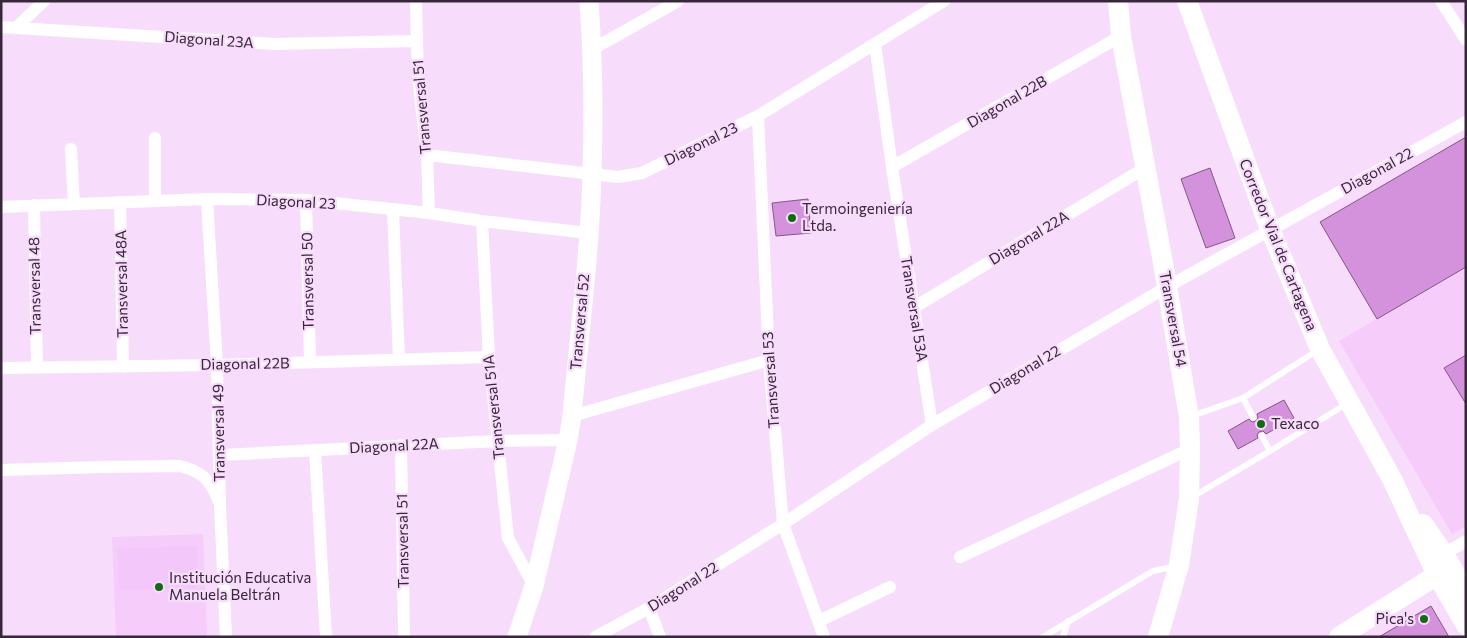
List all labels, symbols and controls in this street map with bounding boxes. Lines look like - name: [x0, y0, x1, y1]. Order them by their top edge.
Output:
- street label: Diagonal 23A: [164, 27, 254, 51]
- street label: Transversal 51: [408, 59, 434, 155]
- street label: Diagonal 22B: [963, 71, 1050, 131]
- street label: Diagonal 23: [661, 118, 740, 169]
- street label: Diagonal 22: [1337, 143, 1416, 197]
- street label: Corredor Vial de Cartagena: [1236, 156, 1322, 333]
- street label: Diagonal 23: [256, 190, 336, 212]
- place label: Termoingeniería Ltda.: [802, 199, 913, 234]
- street label: Diagonal 22A: [985, 206, 1072, 268]
- marker: Termoingeniería Ltda.: [786, 212, 798, 224]
- street label: Transversal 48A: [111, 230, 131, 338]
- street label: Transversal 50: [297, 232, 317, 330]
- street label: Transversal 48: [24, 237, 44, 335]
- street label: Transversal 53A: [898, 255, 932, 363]
- street label: Transversal 54: [1157, 269, 1191, 368]
- street label: Transversal 52: [566, 273, 592, 371]
- street label: Transversal 53: [758, 331, 782, 429]
- street label: Diagonal 22: [986, 341, 1063, 397]
- street label: Diagonal 22B: [200, 353, 290, 373]
- street label: Transversal 51A: [479, 354, 507, 460]
- street label: Transversal 49: [208, 384, 228, 482]
- place label: Texaco: [1271, 414, 1320, 432]
- marker: Texaco: [1255, 418, 1267, 430]
- street label: Diagonal 22A: [349, 434, 439, 456]
- street label: Transversal 51: [392, 493, 412, 589]
- street label: Diagonal 22: [644, 557, 721, 615]
- place label: Institución Educativa Manuela Beltrán: [169, 568, 311, 603]
- marker: Institución Educativa Manuela Beltrán: [153, 581, 165, 593]
- place label: Pica's: [1376, 609, 1414, 627]
- marker: Pica's: [1418, 613, 1430, 625]

